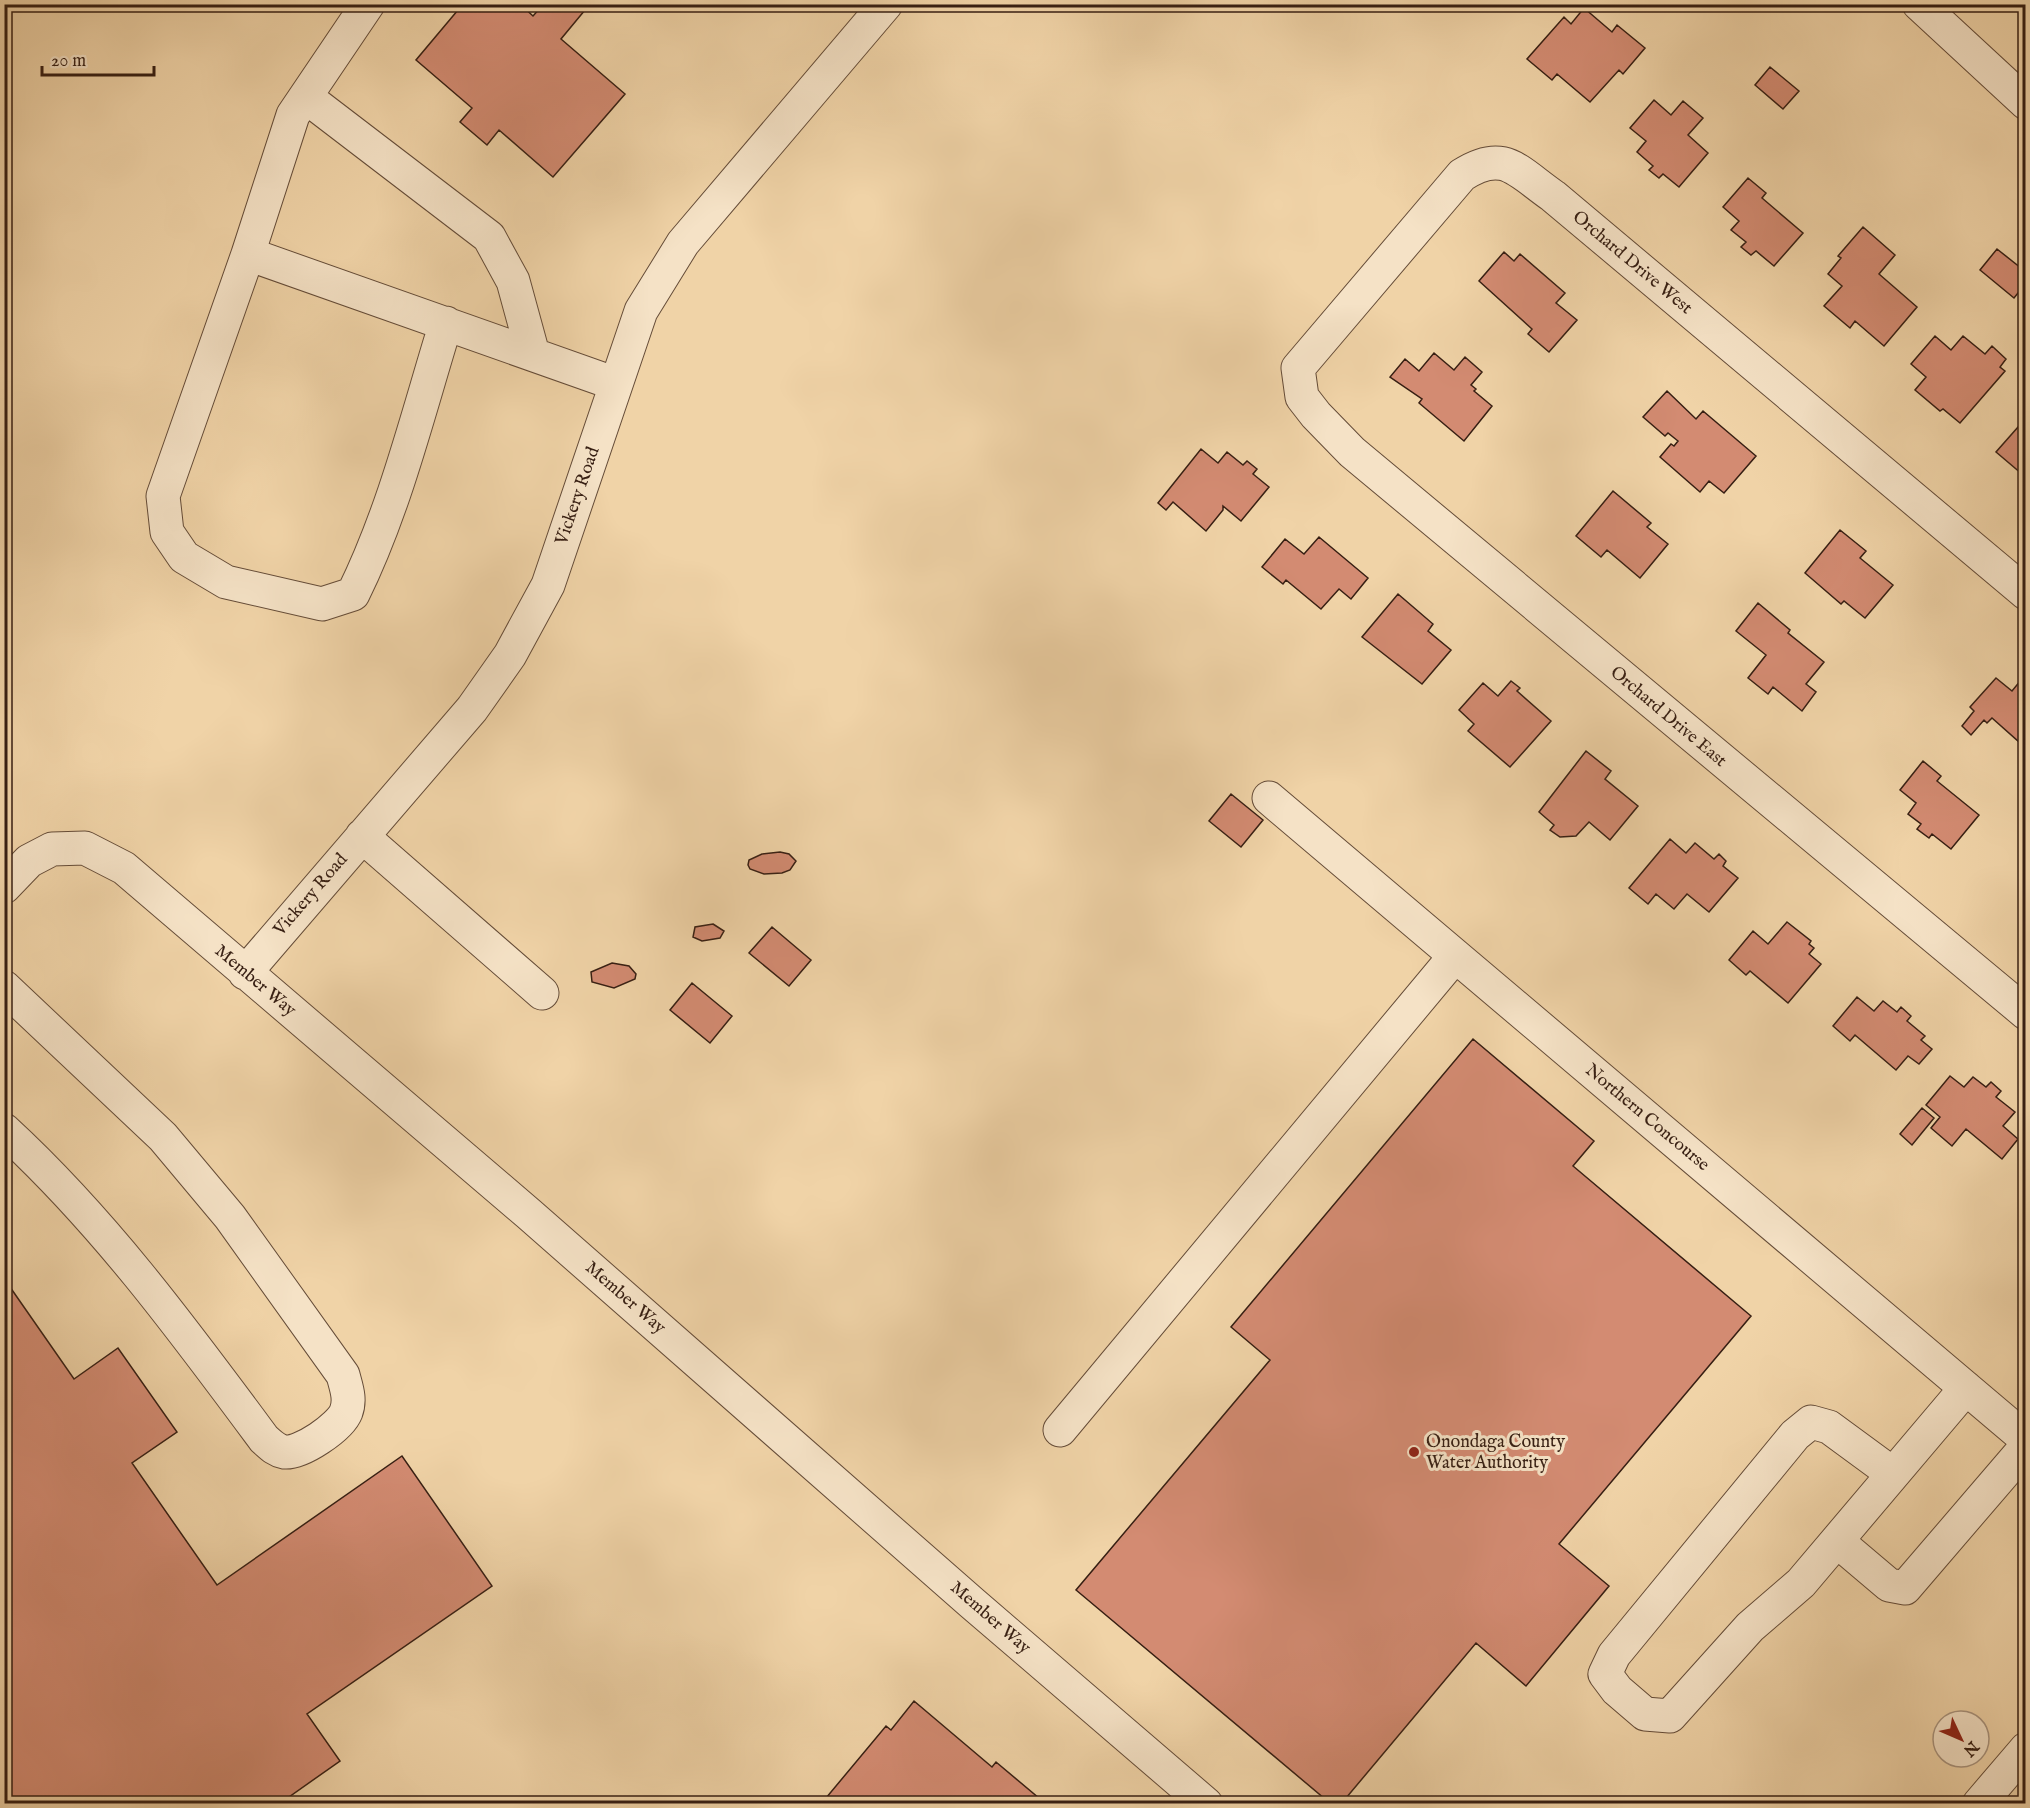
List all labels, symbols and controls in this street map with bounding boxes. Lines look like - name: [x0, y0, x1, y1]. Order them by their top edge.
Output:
- scale bar: [42, 39, 154, 77]
- text: 20 m: [51, 50, 86, 73]
- street label: Orchard Drive West: [1567, 206, 1697, 320]
- street label: Vickery Road: [550, 444, 606, 549]
- street label: Orchard Drive East: [1605, 661, 1731, 773]
- street label: Vickery Road: [268, 849, 353, 942]
- street label: Member Way: [209, 940, 301, 1022]
- street label: Northern Concourse: [1580, 1059, 1714, 1177]
- street label: Member Way: [580, 1257, 670, 1340]
- place label: Onondaga County Water Authority: [1426, 1431, 1565, 1475]
- marker: Onondaga County Water Authority: [1407, 1445, 1421, 1459]
- street label: Member Way: [945, 1577, 1035, 1660]
- north arrow: [1931, 1709, 1991, 1769]
- text: N: [1958, 1735, 1983, 1760]

